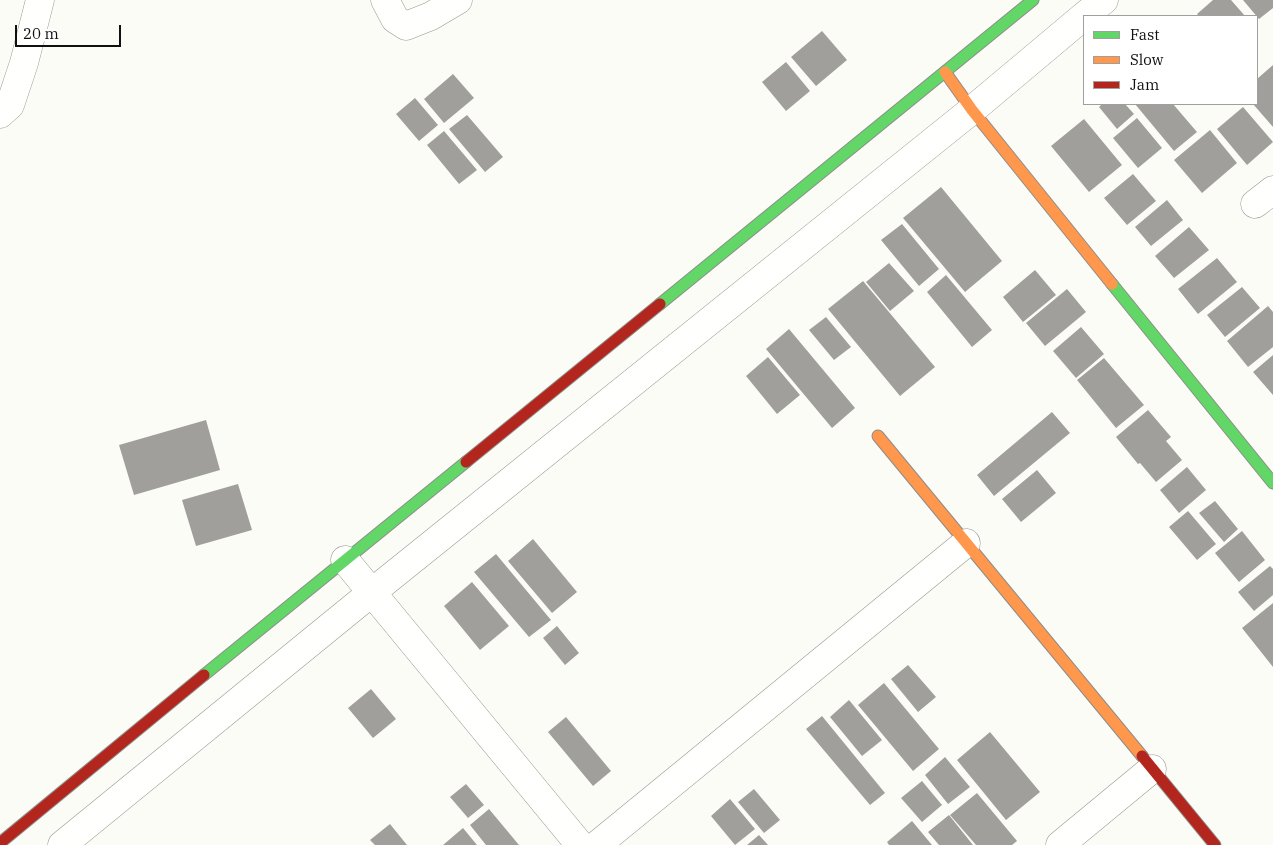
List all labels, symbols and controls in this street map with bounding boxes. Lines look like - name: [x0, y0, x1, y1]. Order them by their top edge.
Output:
- scale bar: [18, 15, 124, 47]
- legend: [1083, 15, 1258, 105]
- text: 20 m: [23, 24, 59, 43]
- text: Fast: [1130, 25, 1160, 44]
- text: Slow: [1130, 50, 1163, 69]
- text: Jam: [1130, 75, 1159, 94]

